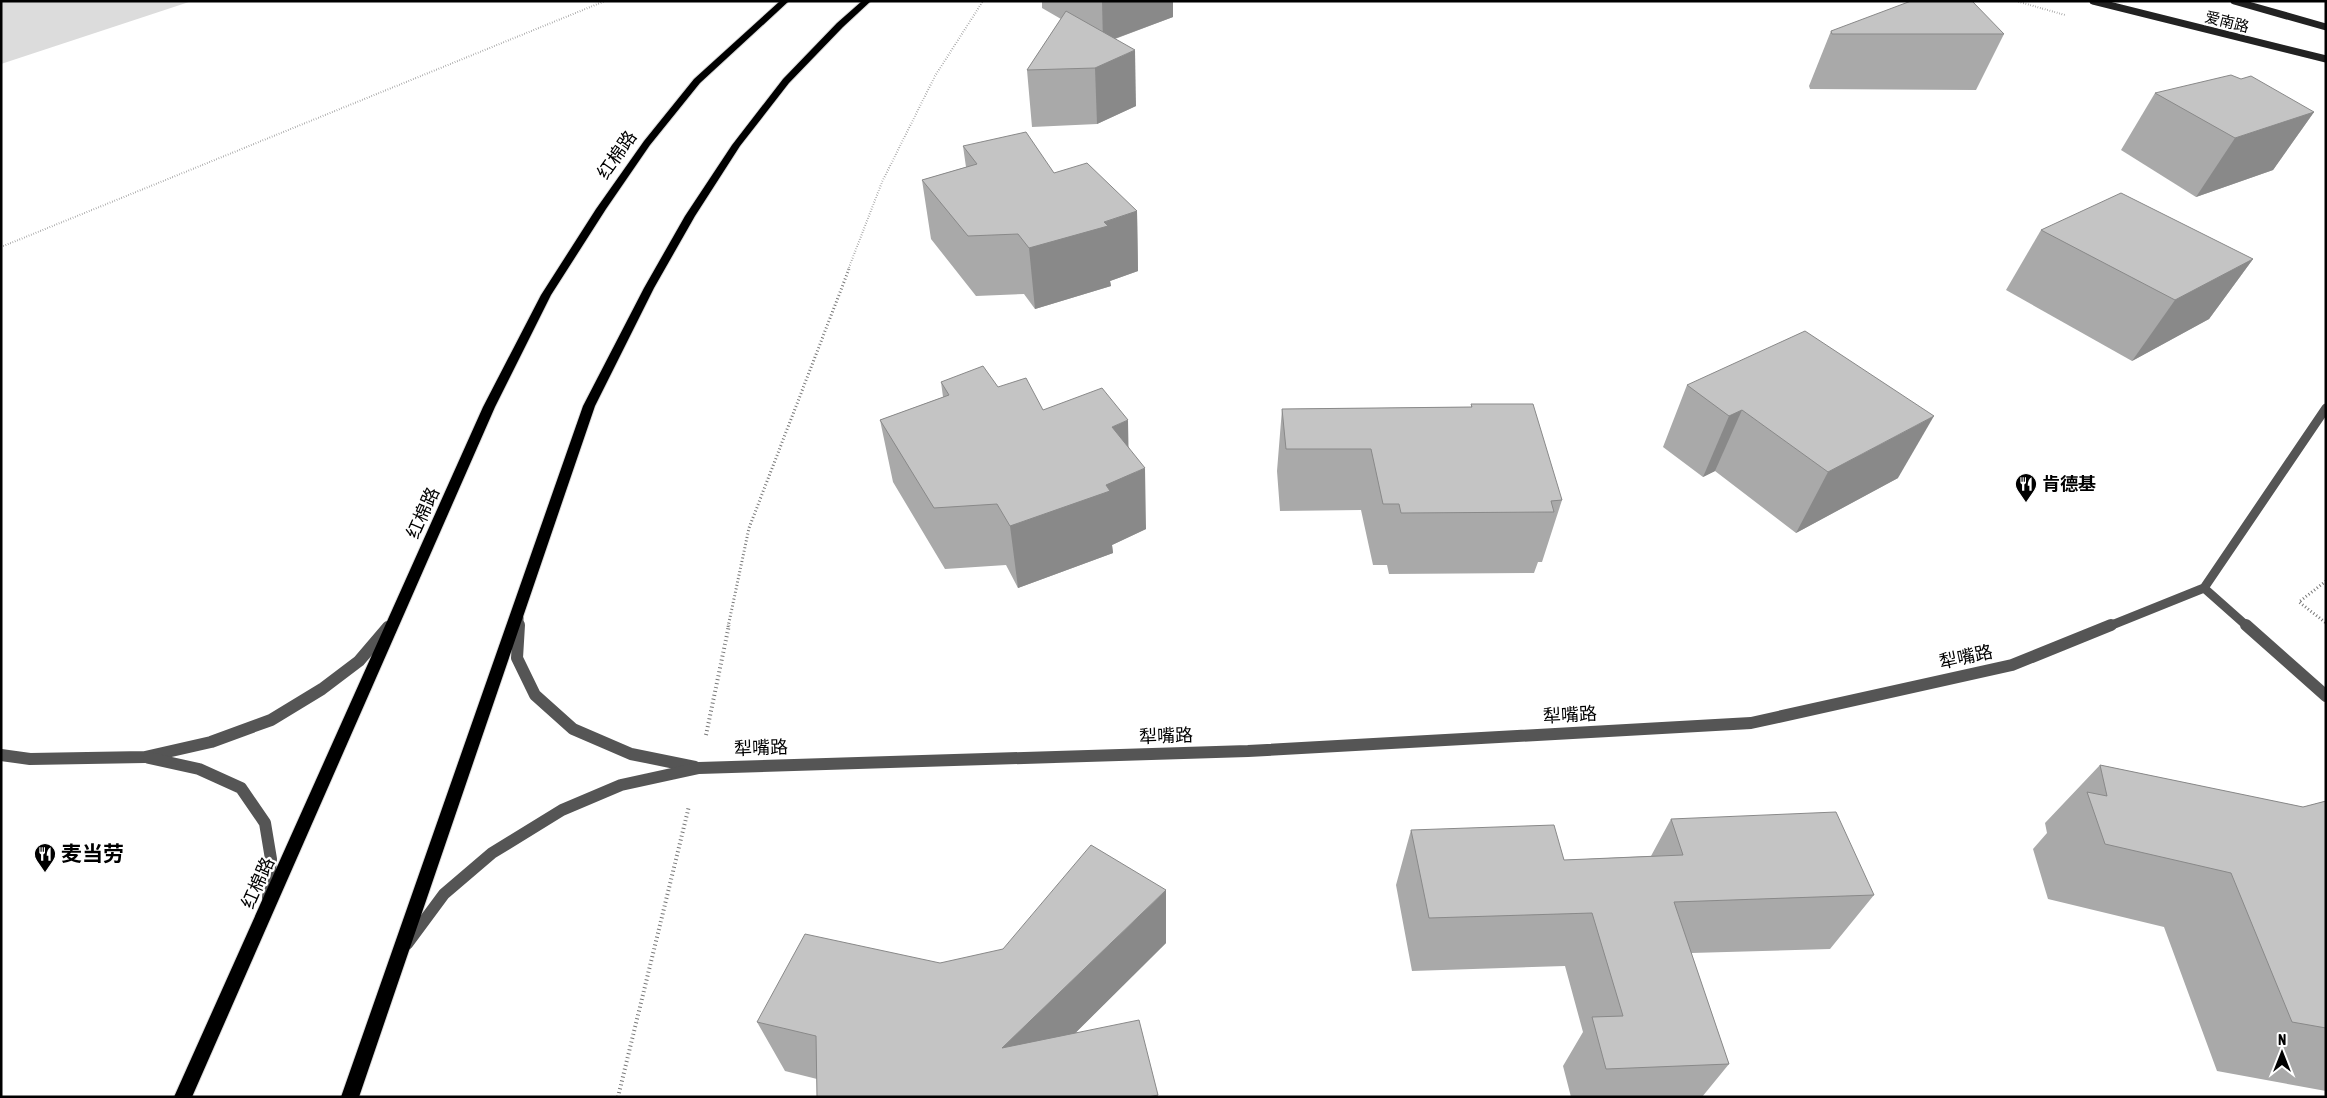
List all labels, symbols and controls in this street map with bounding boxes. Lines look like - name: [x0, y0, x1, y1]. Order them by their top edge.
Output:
- street label: 爱南路: [2203, 8, 2251, 35]
- street label: 红棉路: [593, 127, 641, 183]
- restaurant icon: 肯德基: [2014, 472, 2038, 503]
- place label: 肯德基: [2042, 473, 2096, 494]
- street label: 红棉路: [402, 484, 443, 542]
- street label: 犁嘴路: [1937, 641, 1994, 672]
- street label: 犁嘴路: [1542, 703, 1597, 726]
- street label: 犁嘴路: [1139, 724, 1193, 747]
- street label: 犁嘴路: [734, 736, 788, 759]
- place label: 麦当劳: [61, 841, 124, 865]
- restaurant icon: 麦当劳: [33, 842, 57, 873]
- street label: 红棉路: [237, 854, 278, 912]
- north arrow: [2257, 1028, 2307, 1078]
- text: N: [2278, 1032, 2286, 1048]

